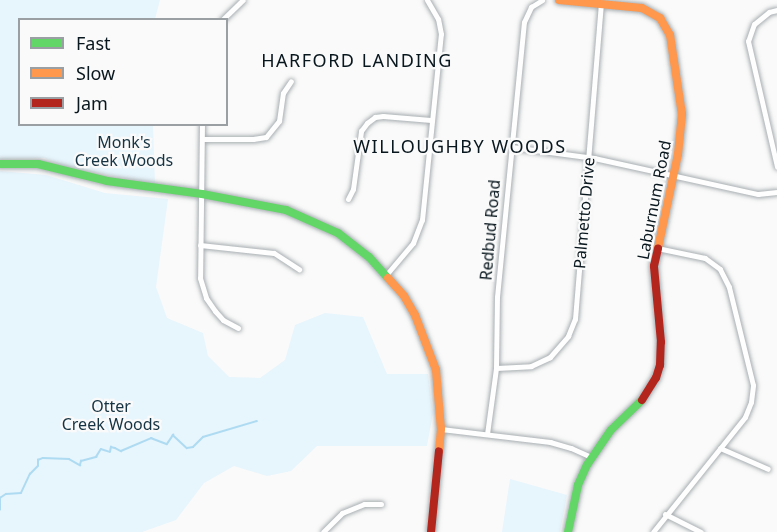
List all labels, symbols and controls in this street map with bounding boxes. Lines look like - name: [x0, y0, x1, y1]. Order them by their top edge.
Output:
- legend: [18, 18, 228, 126]
- text: Fast: [76, 31, 111, 55]
- district label: HARFORD LANDING: [261, 49, 453, 71]
- text: Slow: [76, 61, 115, 85]
- text: Jam: [76, 91, 108, 115]
- park label: Monk's Creek Woods: [75, 132, 173, 170]
- district label: WILLOUGHBY WOODS: [353, 135, 567, 157]
- street label: Laburnum Road: [633, 139, 675, 261]
- street label: Palmetto Drive: [570, 157, 598, 269]
- street label: Redbud Road: [476, 179, 504, 281]
- park label: Otter Creek Woods: [62, 396, 160, 434]

